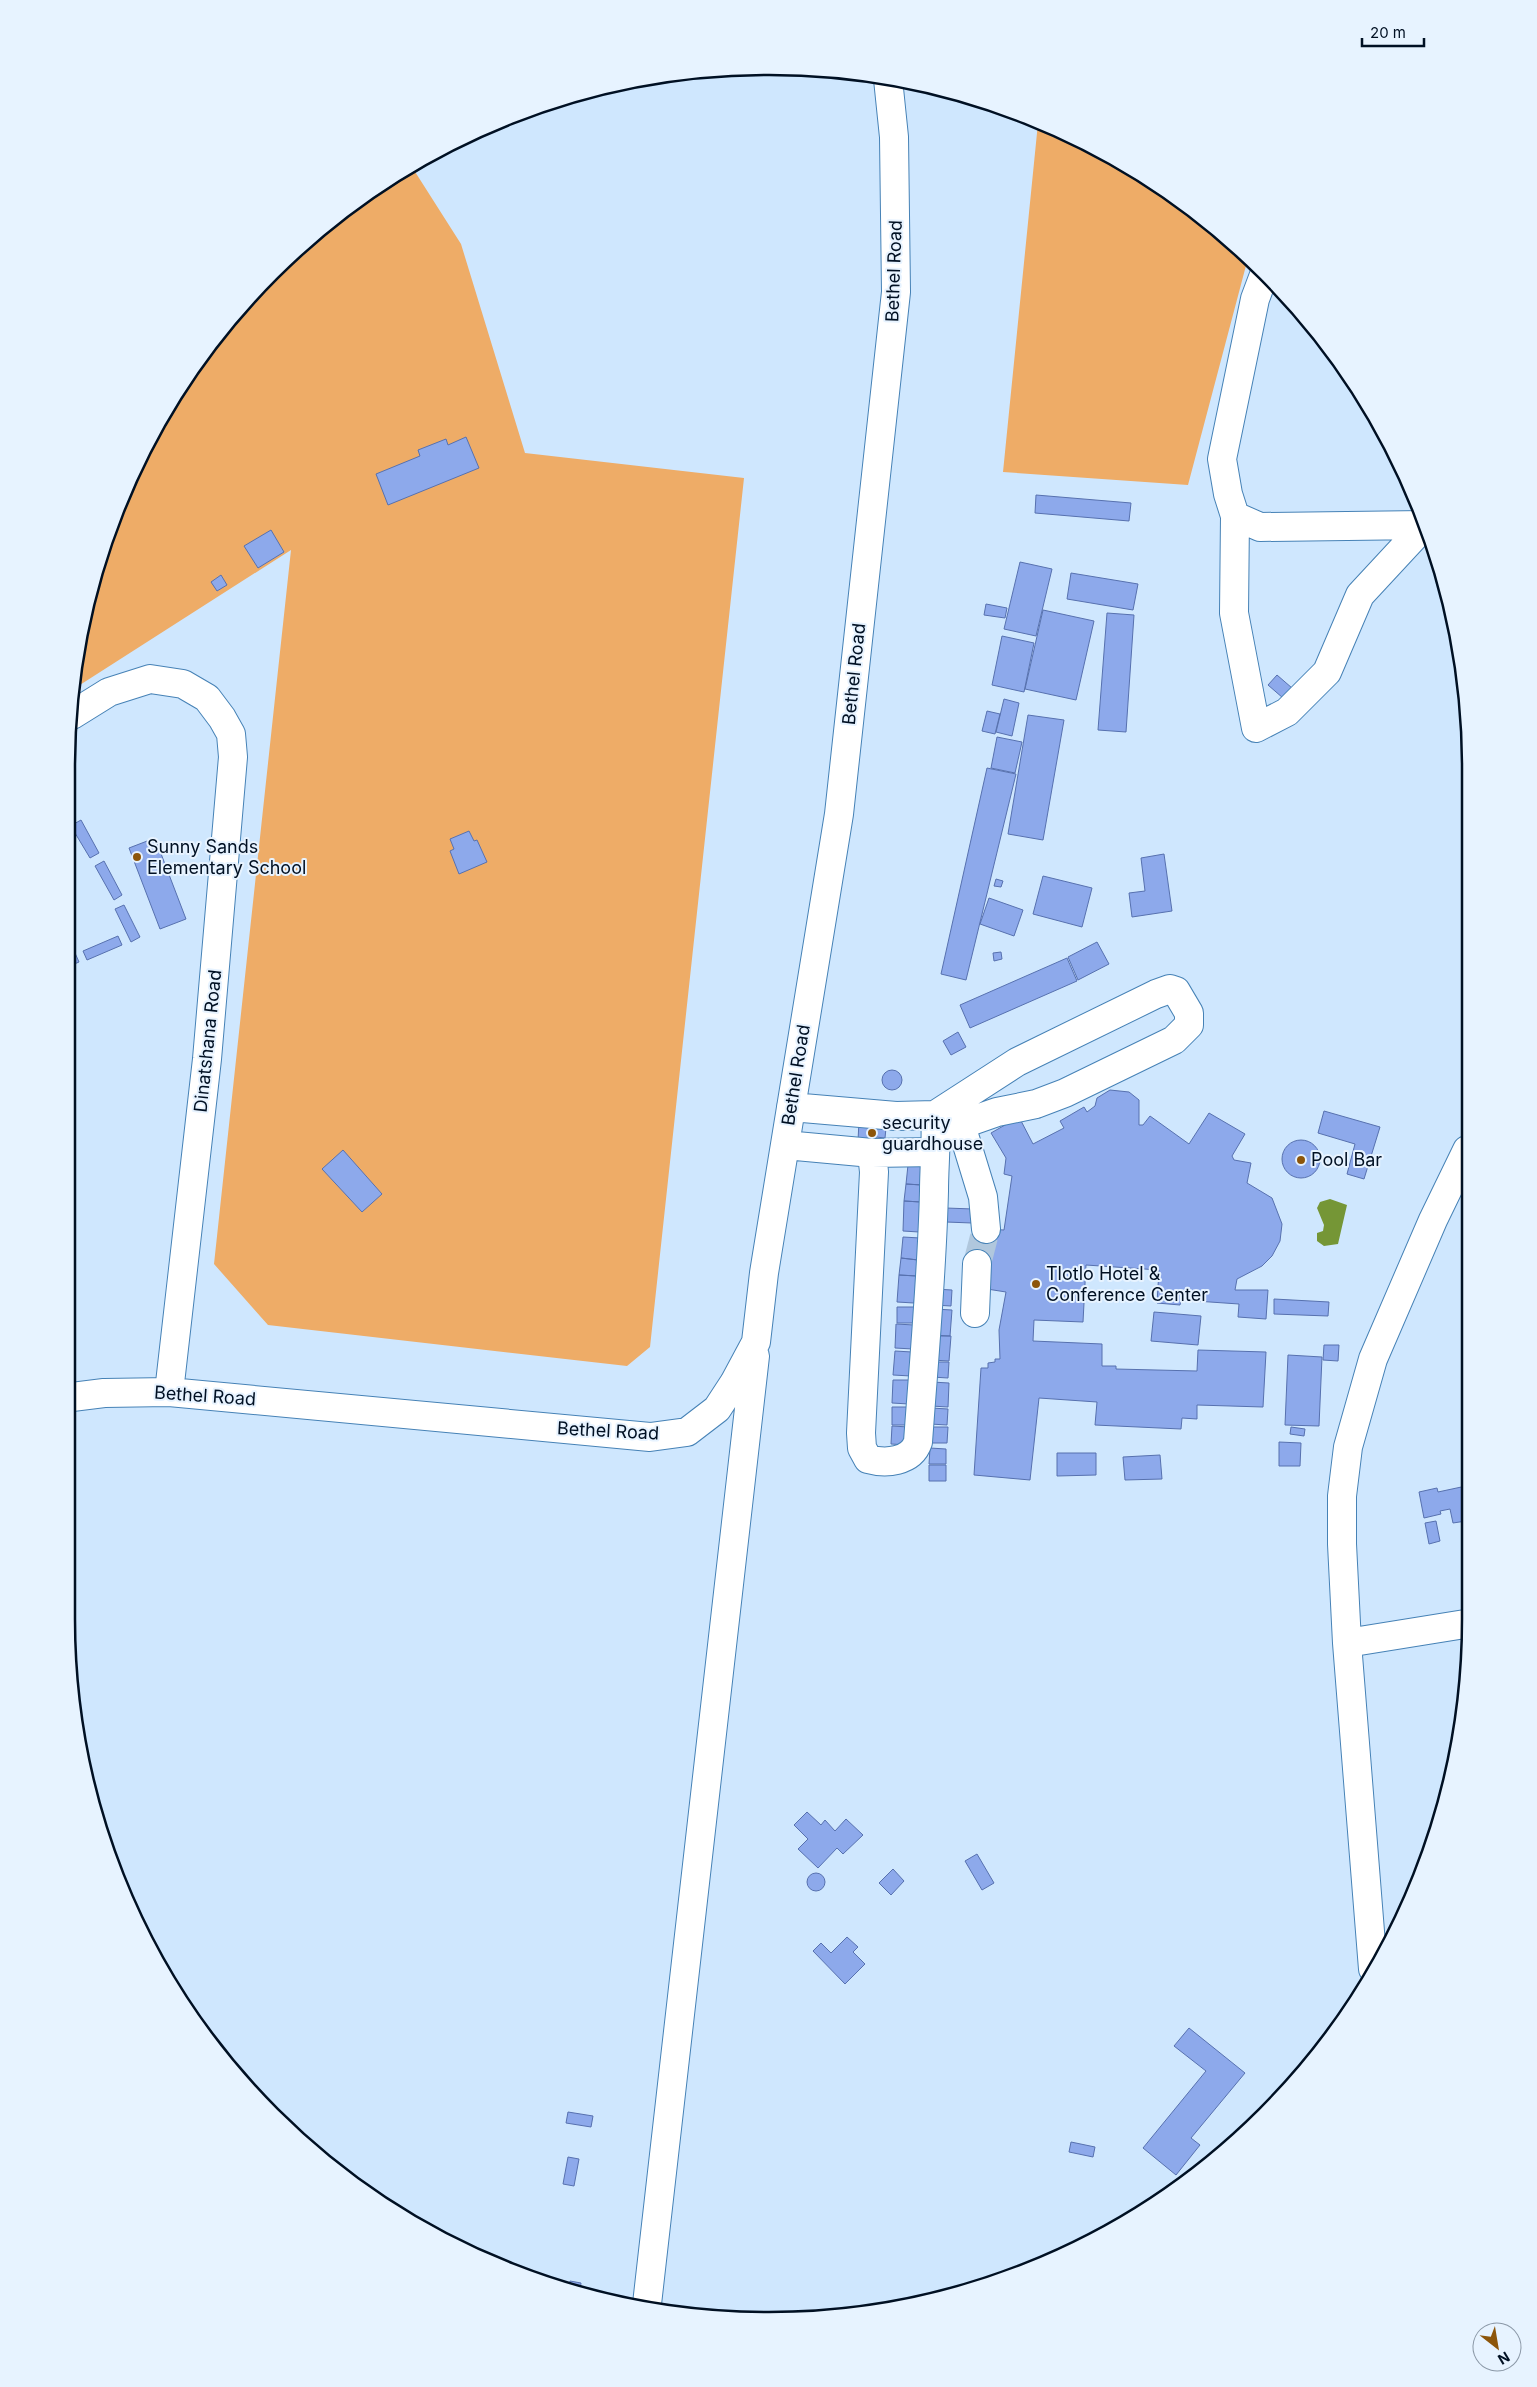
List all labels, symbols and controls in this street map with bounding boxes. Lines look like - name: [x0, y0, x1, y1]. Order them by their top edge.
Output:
- scale bar: [1362, 15, 1424, 47]
- text: 20 m: [1370, 23, 1406, 42]
- street label: Bethel Road: [881, 220, 906, 322]
- street label: Bethel Road: [838, 622, 869, 726]
- place label: Sunny Sands Elementary School: [147, 836, 306, 878]
- marker: Sunny Sands Elementary School: [131, 851, 143, 863]
- street label: Dinatshana Road: [190, 969, 225, 1113]
- street label: Bethel Road: [777, 1023, 814, 1127]
- place label: security guardhouse: [882, 1112, 983, 1154]
- marker: security guardhouse: [866, 1127, 878, 1139]
- place label: Pool Bar: [1311, 1149, 1382, 1170]
- marker: Pool Bar: [1295, 1154, 1307, 1166]
- place label: Tlotlo Hotel & Conference Center: [1046, 1263, 1208, 1305]
- marker: Tlotlo Hotel & Conference Center: [1030, 1278, 1042, 1290]
- street label: Bethel Road: [153, 1381, 257, 1410]
- street label: Bethel Road: [556, 1417, 660, 1444]
- north arrow: [1472, 2322, 1522, 2372]
- text: N: [1495, 2349, 1513, 2369]

